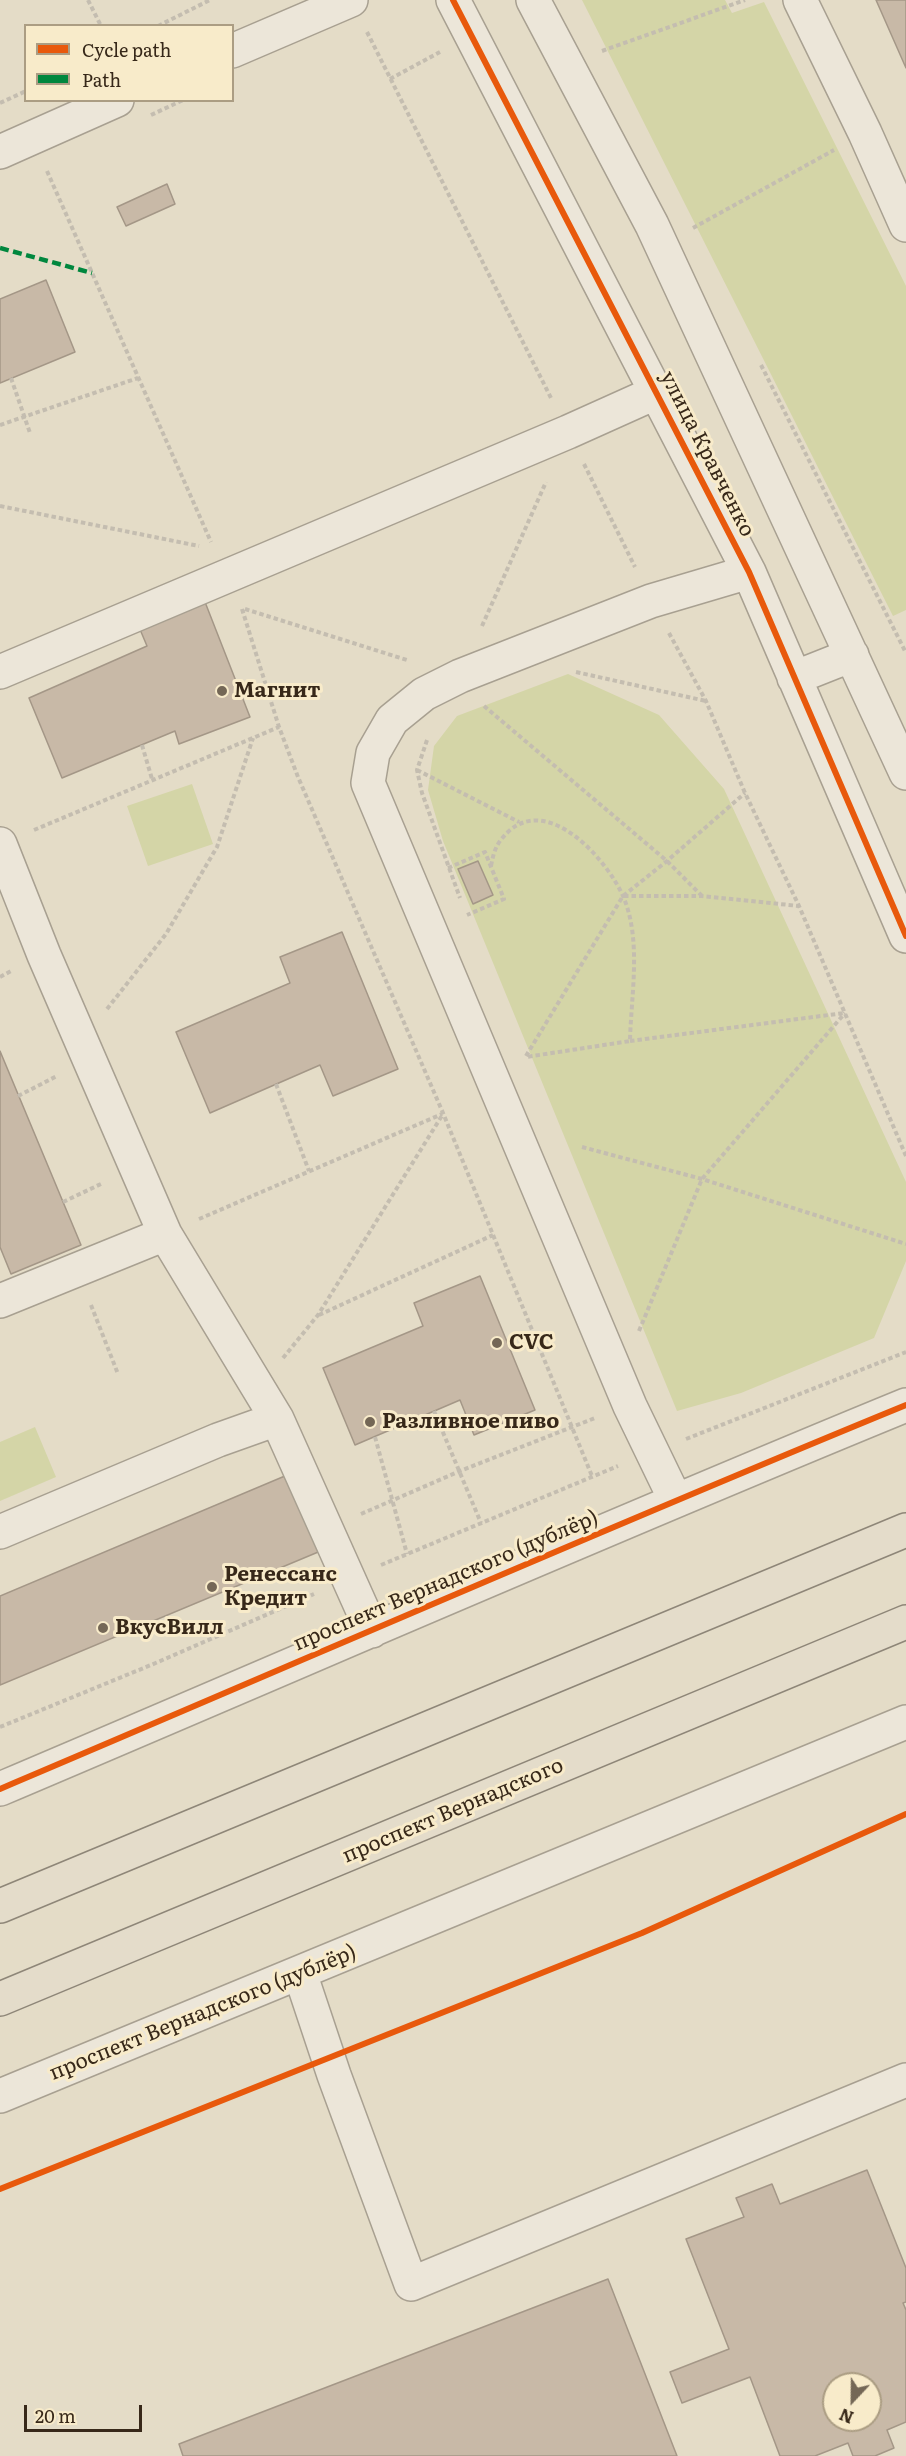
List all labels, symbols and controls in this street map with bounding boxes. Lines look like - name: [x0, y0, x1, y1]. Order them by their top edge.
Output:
- legend: [24, 24, 234, 102]
- text: Cycle path: [82, 36, 171, 63]
- text: Path: [82, 66, 121, 93]
- street label: улица Кравченко: [654, 367, 760, 541]
- place label: Магнит: [234, 678, 320, 704]
- marker: Магнит: [215, 684, 229, 698]
- place label: CVC: [509, 1330, 554, 1356]
- marker: CVC: [490, 1336, 504, 1350]
- place label: Разливное пиво: [382, 1409, 559, 1435]
- marker: Разливное пиво: [363, 1415, 377, 1429]
- street label: проспект Вернадского (дублёр): [290, 1505, 602, 1657]
- place label: Ренессанс Кредит: [224, 1562, 337, 1612]
- marker: Ренессанс Кредит: [205, 1580, 219, 1594]
- place label: ВкусВилл: [115, 1615, 224, 1641]
- marker: ВкусВилл: [96, 1621, 110, 1635]
- street label: проспект Вернадского: [339, 1753, 567, 1869]
- street label: проспект Вернадского (дублёр): [46, 1940, 360, 2086]
- north arrow: [822, 2372, 882, 2432]
- scale bar: [27, 2393, 146, 2431]
- text: 20 m: [35, 2402, 76, 2429]
- text: N: [835, 2403, 857, 2430]

